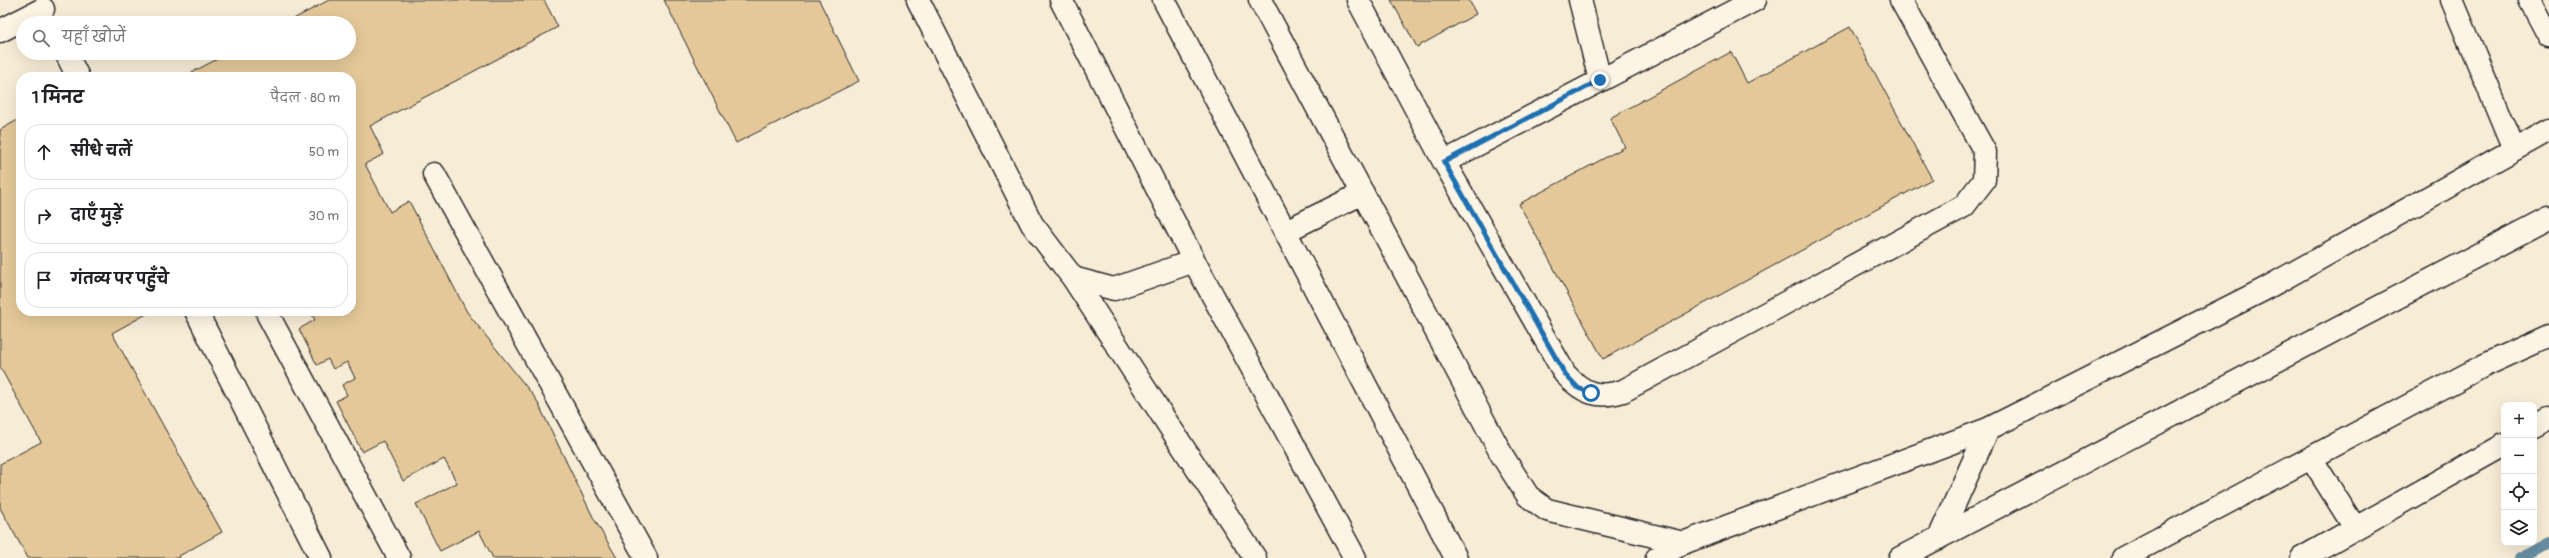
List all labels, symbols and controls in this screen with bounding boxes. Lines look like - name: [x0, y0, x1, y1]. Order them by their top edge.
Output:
- search box: [16, 16, 356, 60]
- icon: search: [30, 27, 52, 49]
- text: यहाँ खोजें: [62, 28, 126, 47]
- route end: [1591, 71, 1609, 89]
- text: 1 मिनट: [32, 87, 84, 108]
- text: पैदल · 80 m: [270, 90, 340, 106]
- icon: ahead: [33, 141, 55, 163]
- text: सीधे चलें: [71, 142, 132, 161]
- text: 50 m: [309, 144, 339, 160]
- icon: right: [33, 205, 55, 227]
- text: दाएँ मुड़ें: [71, 206, 123, 225]
- text: 30 m: [309, 208, 339, 224]
- icon: arrive: [33, 269, 55, 291]
- text: गंतव्य पर पहुँचे: [71, 270, 169, 289]
- route start: [1582, 384, 1600, 402]
- map controls: [2501, 402, 2537, 546]
- button: +: [2501, 402, 2537, 438]
- button: −: [2501, 438, 2537, 474]
- button: locate: [2501, 474, 2537, 510]
- button: layers: [2501, 510, 2537, 546]

